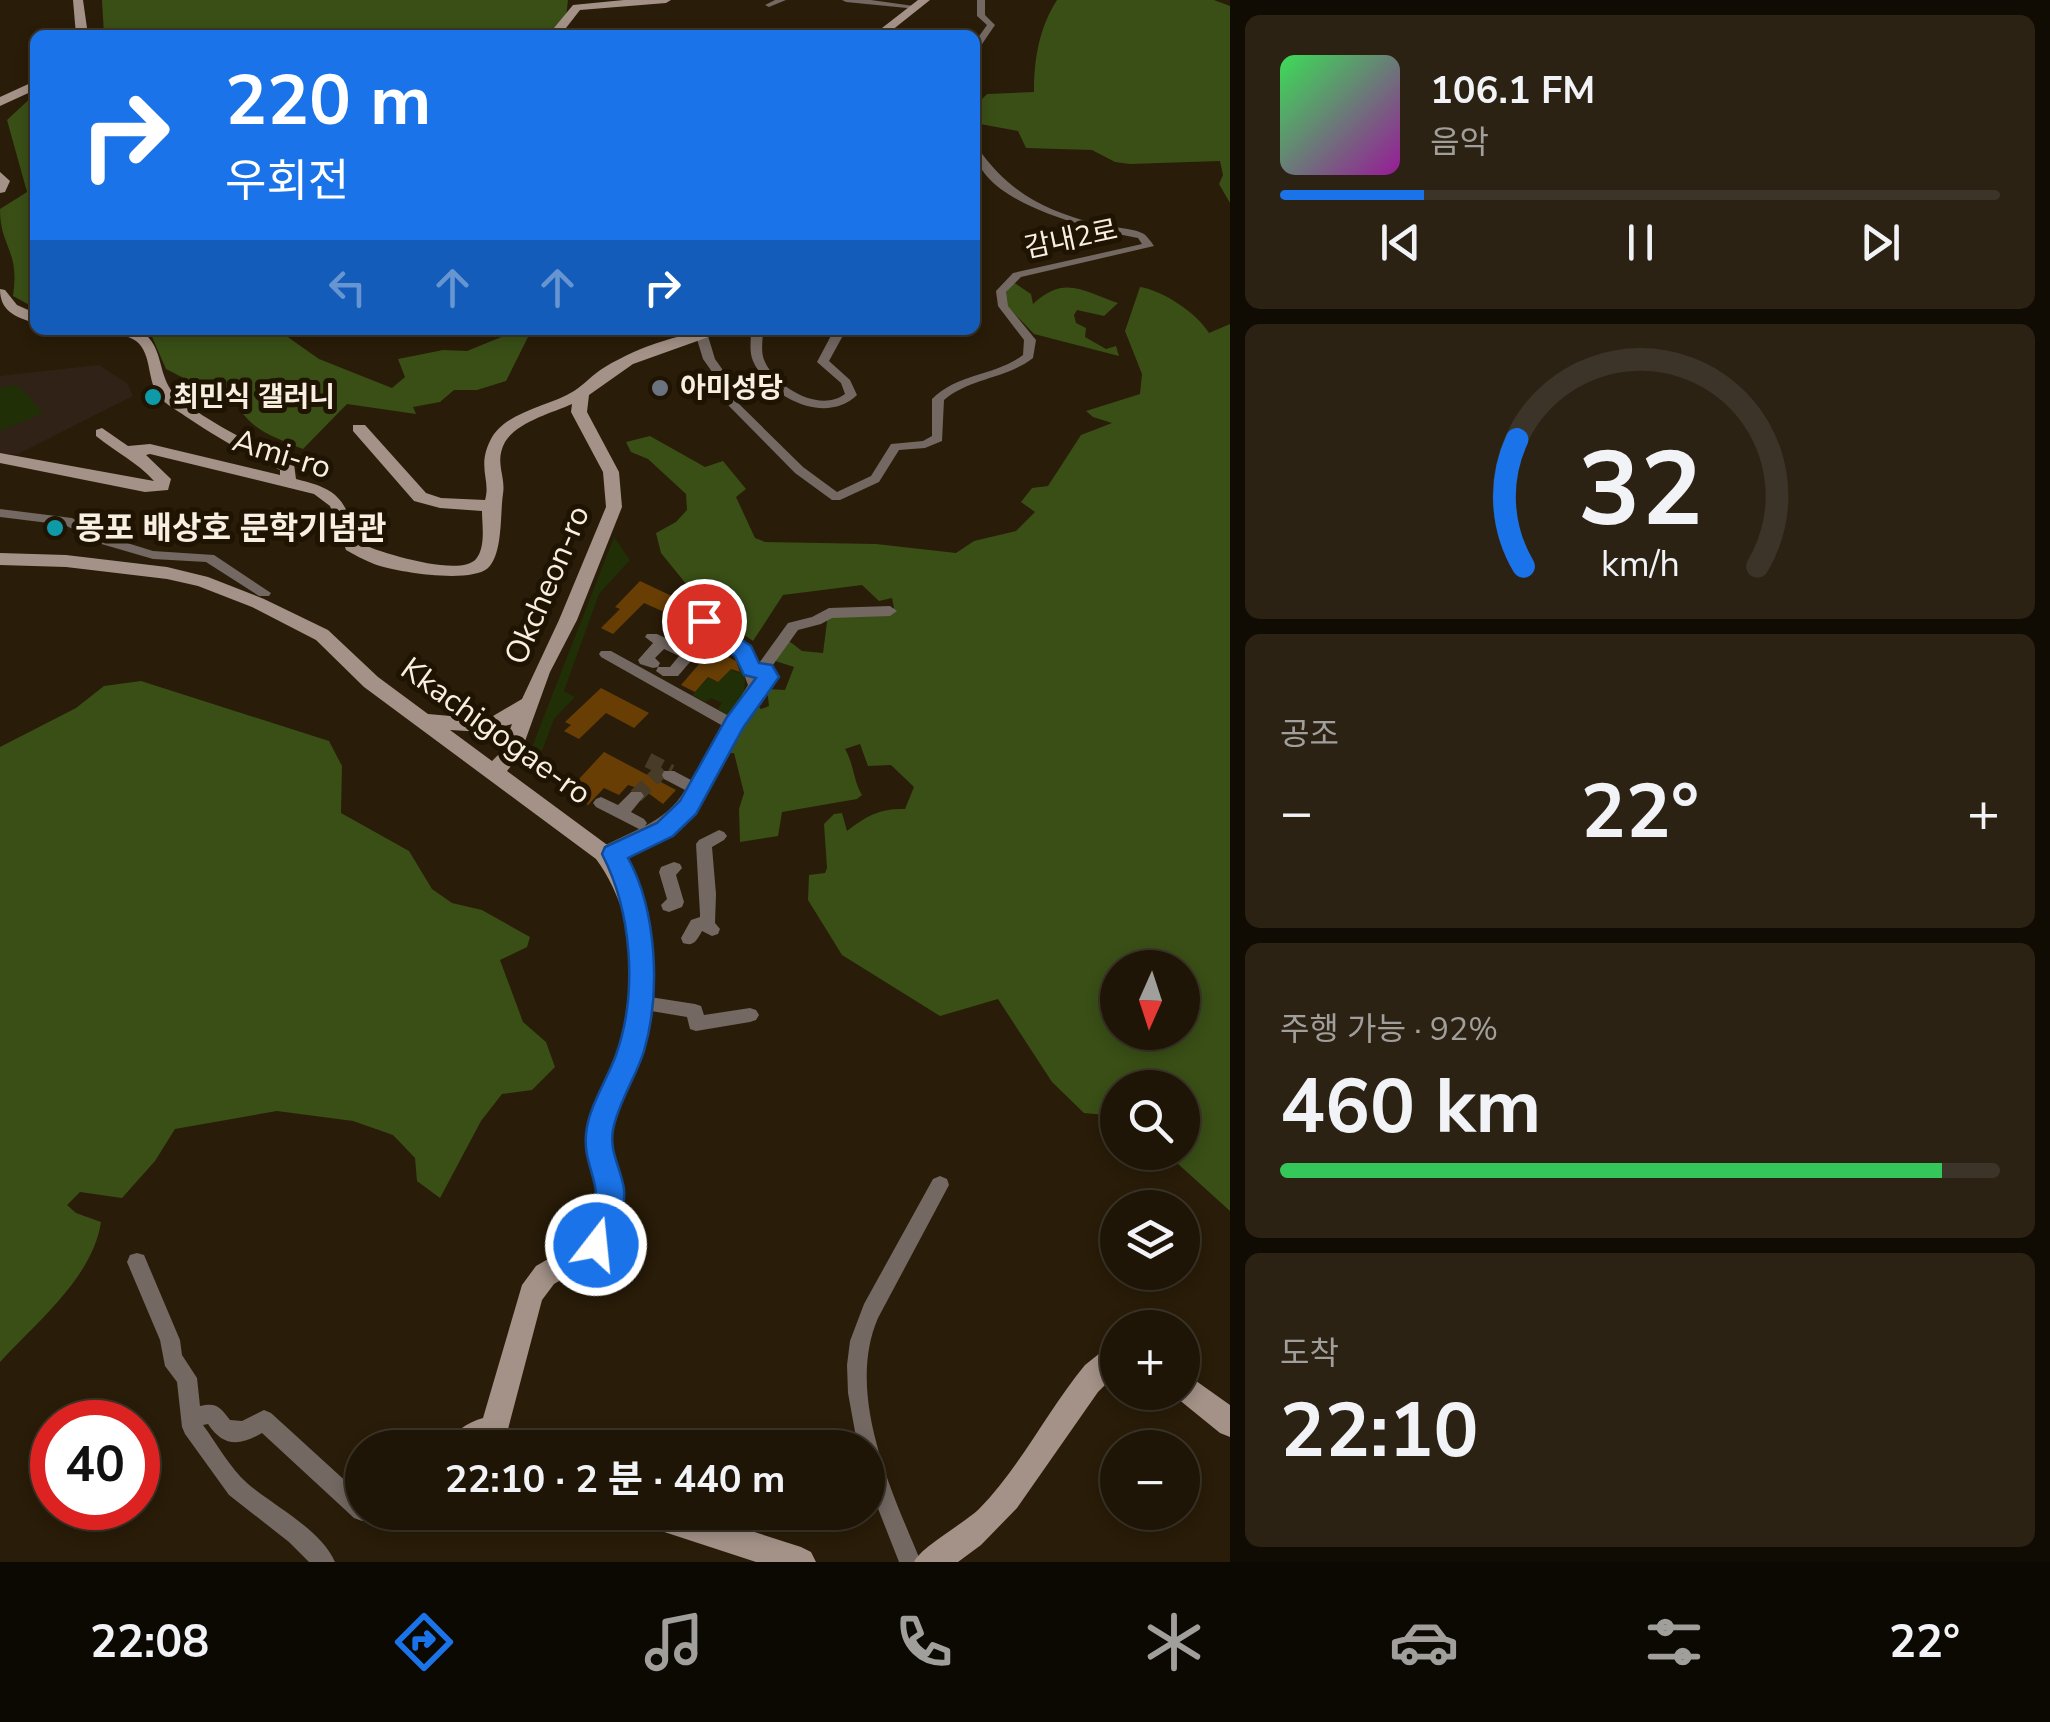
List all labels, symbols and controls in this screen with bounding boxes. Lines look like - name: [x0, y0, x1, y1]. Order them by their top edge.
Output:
- text: 220 m: [225, 53, 431, 149]
- text: 106.1 FM: [1430, 65, 1595, 116]
- icon: right: [60, 70, 190, 200]
- text: 음악: [1430, 121, 1489, 164]
- text: 우회전: [225, 151, 349, 212]
- street label: 감내2로: [1021, 211, 1121, 267]
- icon: previous: [1373, 215, 1428, 270]
- icon: pause: [1613, 215, 1668, 270]
- icon: next: [1853, 215, 1908, 270]
- icon: left: [320, 260, 375, 315]
- icon: ahead: [425, 260, 480, 315]
- icon: ahead: [530, 260, 585, 315]
- icon: right: [635, 260, 690, 315]
- place label: 아미성당: [680, 369, 783, 407]
- marker: 아미성당: [649, 377, 671, 399]
- place label: 최민식 갤러니: [173, 378, 335, 416]
- marker: 최민식 갤러니: [142, 386, 164, 408]
- street label: Ami-ro: [228, 419, 336, 489]
- text: 32: [1578, 419, 1702, 561]
- street label: Okcheon-ro: [494, 499, 600, 671]
- place label: 몽포 배상호 문학기념관: [75, 507, 387, 550]
- marker: 몽포 배상호 문학기념관: [44, 517, 66, 539]
- text: km/h: [1601, 540, 1679, 589]
- pin: [662, 579, 747, 664]
- icon: arrive: [677, 594, 732, 649]
- street label: Kkachigogae-ro: [392, 647, 600, 815]
- text: 공조: [1280, 713, 1339, 756]
- text: 22°: [1581, 761, 1699, 863]
- text: −: [1280, 775, 1313, 850]
- text: +: [1967, 775, 2000, 850]
- north arrow: [1100, 950, 1200, 1050]
- map controls: [1100, 950, 1200, 1530]
- text: 주행 가능 · 92%: [1280, 1008, 1498, 1051]
- text: 460 km: [1280, 1056, 1541, 1158]
- button: search: [1100, 1070, 1200, 1170]
- button: layers: [1100, 1190, 1200, 1290]
- position arrow: [544, 1193, 648, 1297]
- button: +: [1100, 1310, 1200, 1410]
- text: 도착: [1280, 1332, 1339, 1375]
- text: 22:10: [1280, 1380, 1479, 1482]
- speed limit sign: 40: [30, 1400, 160, 1530]
- button: −: [1100, 1430, 1200, 1530]
- text: 22:10 · 2 분 · 440 m: [445, 1454, 785, 1505]
- icon: directions: [389, 1607, 459, 1677]
- icon: music: [639, 1607, 709, 1677]
- icon: phone: [889, 1607, 959, 1677]
- icon: climate: [1139, 1607, 1209, 1677]
- icon: car: [1389, 1607, 1459, 1677]
- icon: filters: [1639, 1607, 1709, 1677]
- text: 22:08: [90, 1612, 209, 1673]
- text: 22°: [1889, 1612, 1960, 1673]

